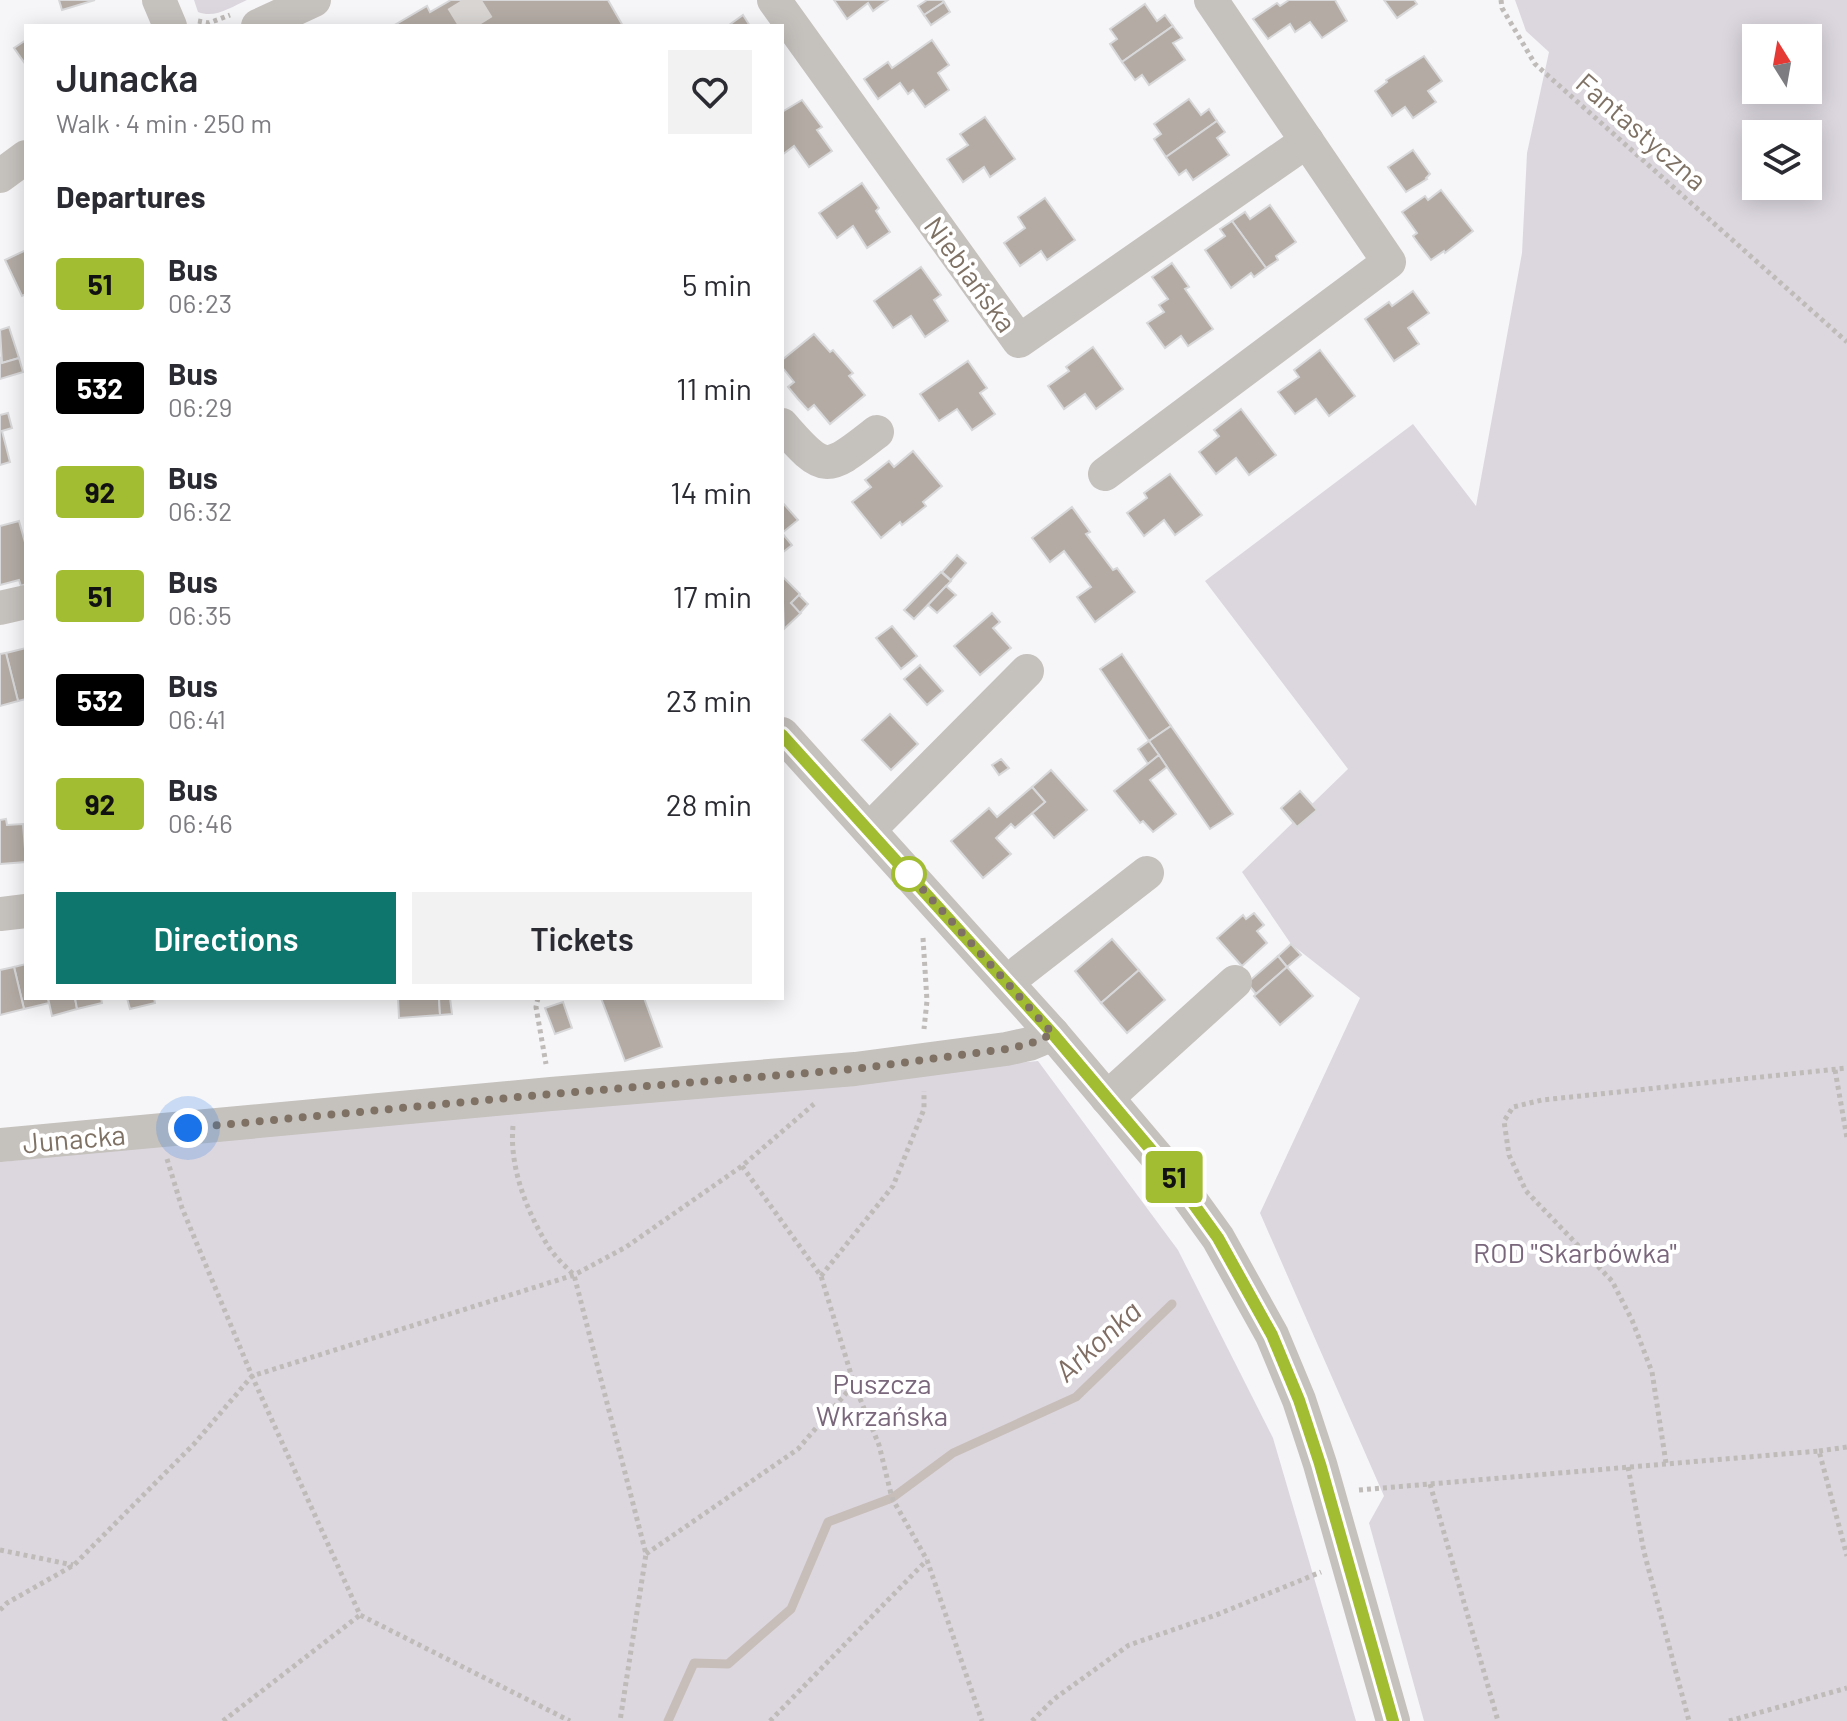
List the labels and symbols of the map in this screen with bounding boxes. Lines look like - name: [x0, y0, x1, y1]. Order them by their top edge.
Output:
- north arrow: [1742, 24, 1822, 104]
- street label: Fantastyczna: [1570, 65, 1714, 197]
- street label: Niebiańska: [918, 210, 1024, 338]
- unlabelled marker: [892, 857, 926, 891]
- your location: [168, 1108, 208, 1148]
- street label: Junacka: [21, 1117, 127, 1159]
- line badge: 51: [1138, 1151, 1210, 1203]
- park label: ROD "Skarbówka": [1473, 1235, 1677, 1269]
- water label: Arkonka: [1046, 1292, 1148, 1388]
- park label: Puszcza Wkrzańska: [816, 1366, 948, 1432]

